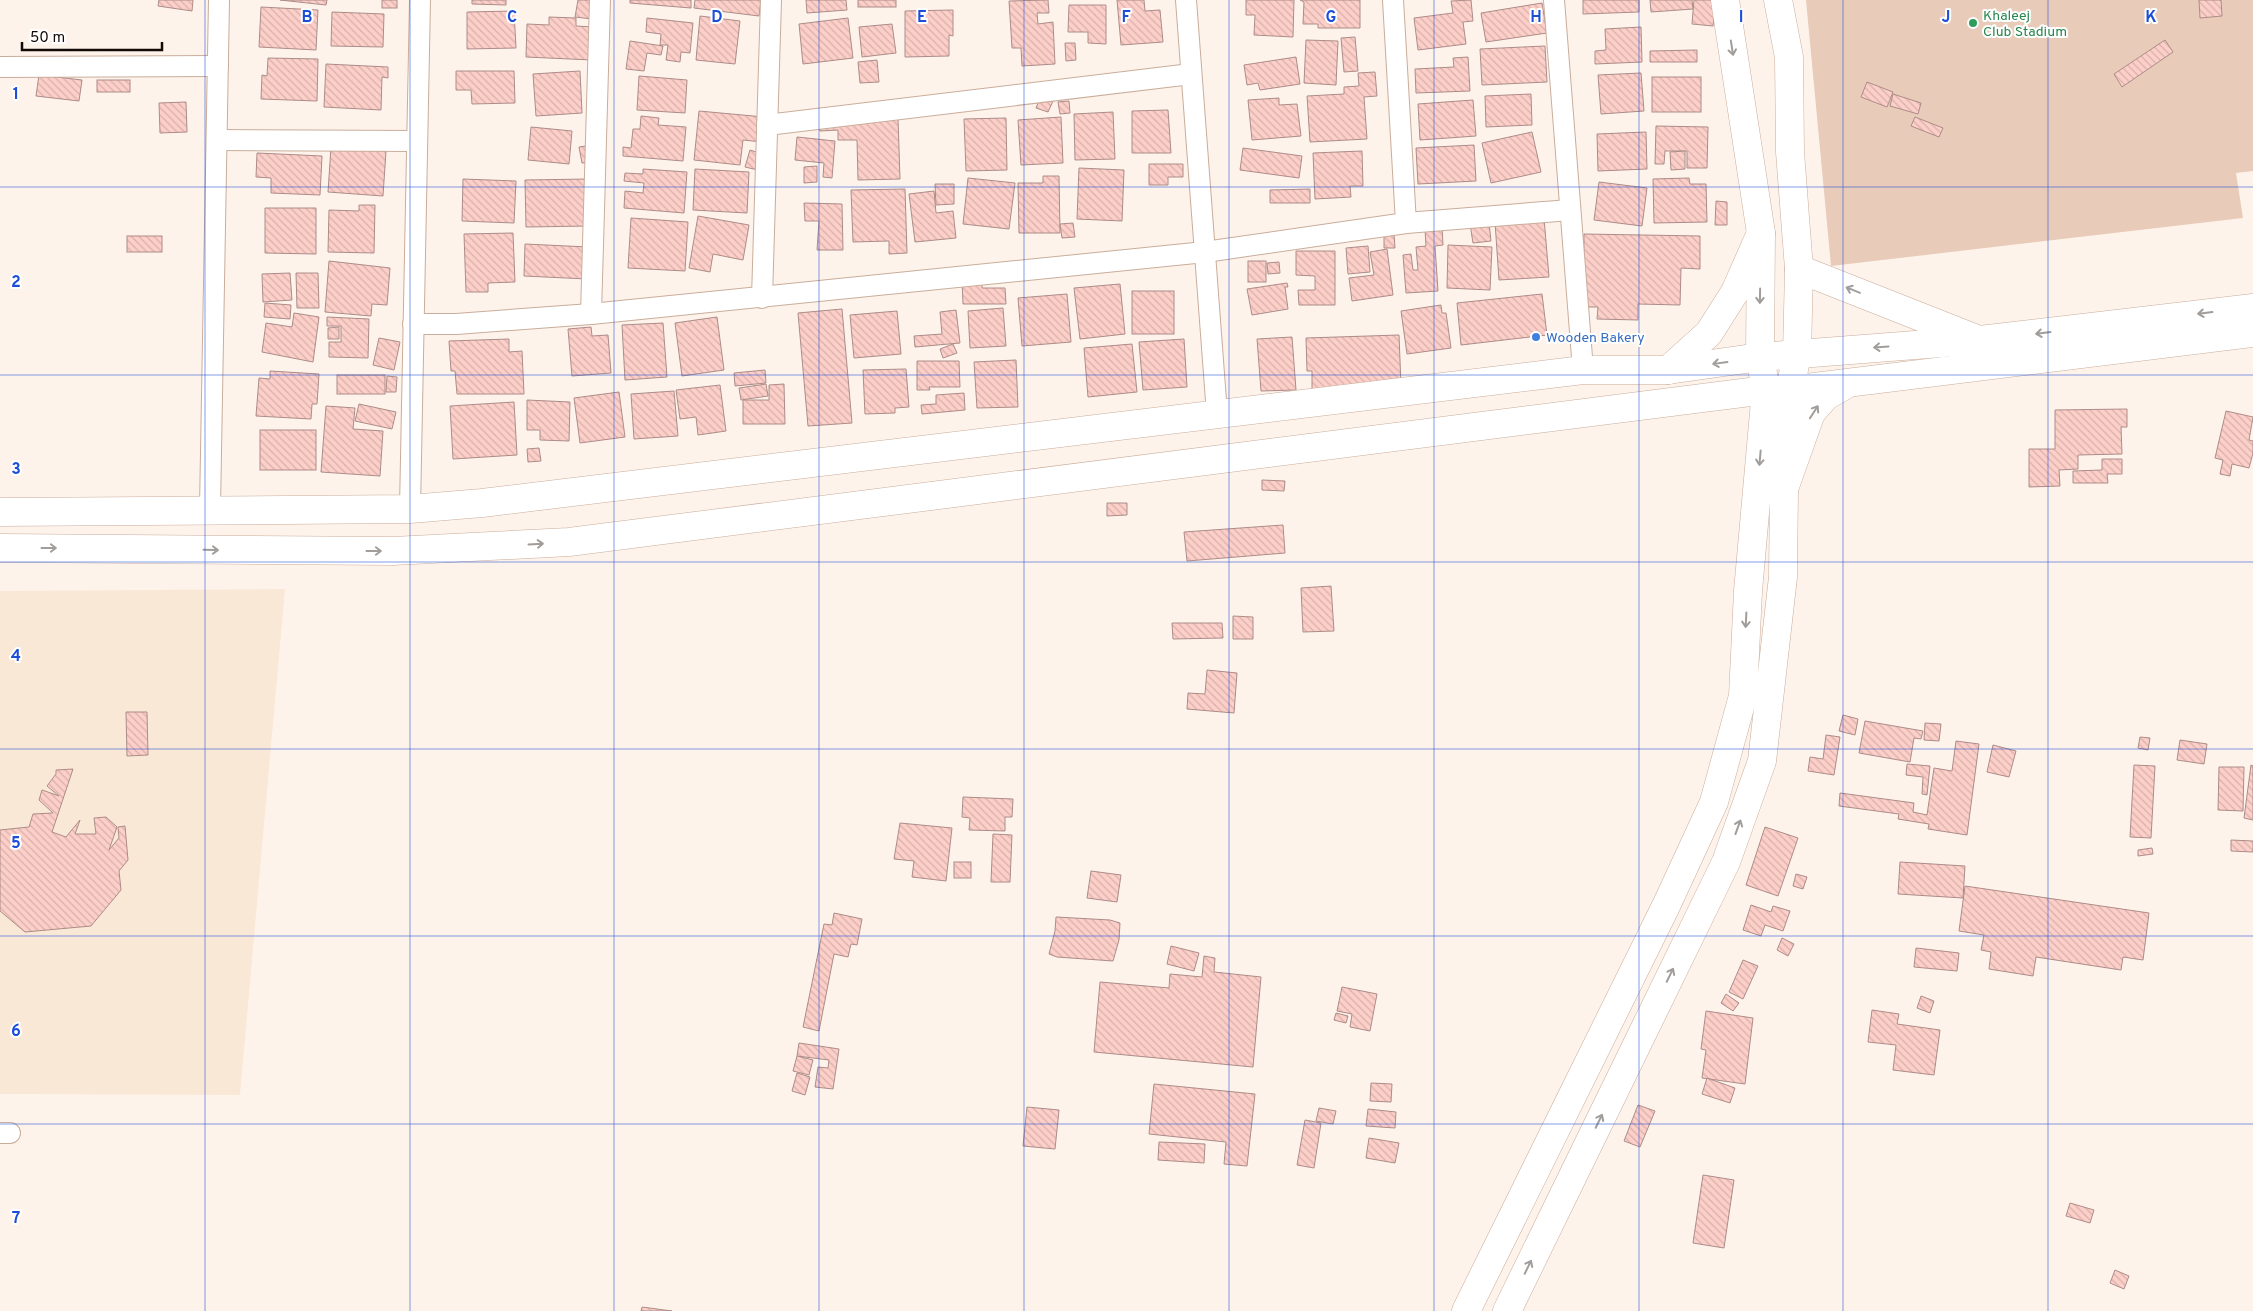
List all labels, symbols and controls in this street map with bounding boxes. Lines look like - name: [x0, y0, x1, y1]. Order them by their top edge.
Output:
- text: B: [301, 8, 313, 28]
- text: C: [507, 8, 517, 28]
- text: D: [711, 8, 723, 28]
- text: E: [917, 8, 927, 28]
- text: F: [1121, 8, 1131, 28]
- text: G: [1326, 8, 1336, 28]
- text: H: [1530, 8, 1542, 28]
- text: I: [1739, 8, 1743, 28]
- text: J: [1942, 8, 1950, 28]
- place label: Khaleej Club Stadium: [1983, 8, 2067, 41]
- text: K: [2145, 8, 2157, 28]
- marker: Khaleej Club Stadium: [1967, 17, 1979, 29]
- scale bar: [22, 20, 162, 52]
- text: 50 m: [30, 29, 65, 48]
- one-way arrow: [1727, 40, 1737, 56]
- text: 1: [13, 85, 19, 105]
- text: 2: [11, 273, 21, 293]
- one-way arrow: [1846, 285, 1861, 294]
- one-way arrow: [1756, 288, 1765, 304]
- one-way arrow: [2197, 308, 2213, 318]
- one-way arrow: [2036, 328, 2052, 338]
- place label: Wooden Bakery: [1546, 330, 1645, 347]
- marker: Wooden Bakery: [1530, 331, 1542, 343]
- one-way arrow: [1874, 343, 1890, 352]
- one-way arrow: [1712, 358, 1728, 368]
- one-way arrow: [1809, 405, 1819, 419]
- one-way arrow: [1755, 449, 1764, 465]
- text: 3: [11, 460, 21, 480]
- one-way arrow: [528, 539, 544, 548]
- one-way arrow: [40, 543, 56, 553]
- one-way arrow: [202, 545, 219, 555]
- one-way arrow: [365, 546, 381, 556]
- one-way arrow: [1742, 611, 1751, 627]
- text: 4: [11, 647, 21, 667]
- one-way arrow: [1734, 820, 1743, 836]
- text: 5: [11, 834, 21, 854]
- one-way arrow: [1666, 968, 1675, 983]
- text: 6: [11, 1022, 21, 1042]
- one-way arrow: [1595, 1114, 1604, 1129]
- text: 7: [12, 1209, 20, 1229]
- one-way arrow: [1524, 1260, 1533, 1275]

